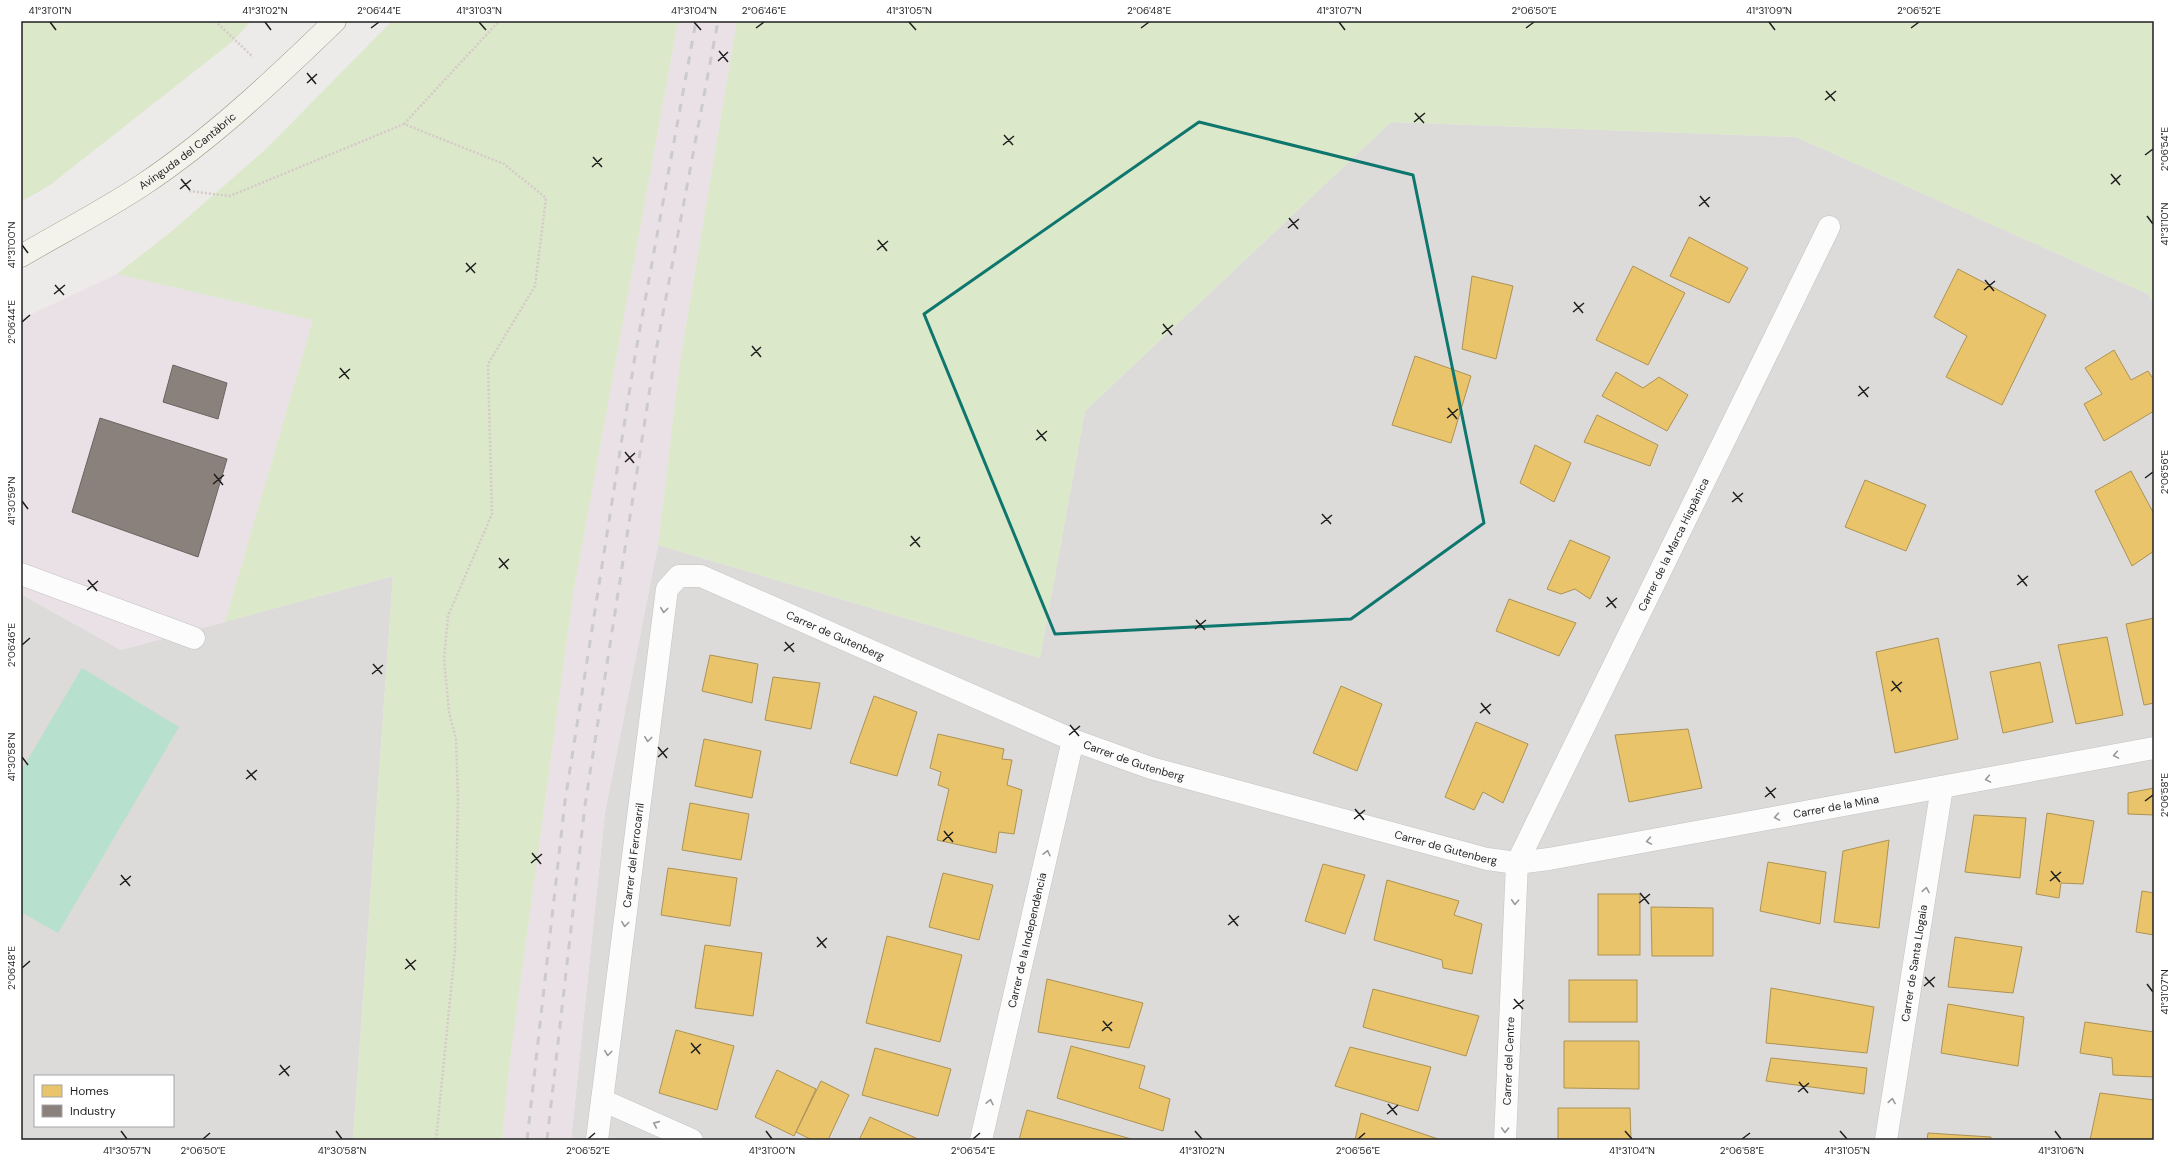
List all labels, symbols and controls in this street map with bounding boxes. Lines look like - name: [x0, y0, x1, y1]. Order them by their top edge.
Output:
- text: 41°31'01"N: [29, 4, 72, 17]
- text: 41°31'02"N: [242, 4, 288, 17]
- text: 2°06'44"E: [357, 4, 401, 17]
- text: 41°31'03"N: [456, 4, 502, 17]
- text: 41°31'04"N: [671, 4, 717, 17]
- text: 2°06'46"E: [742, 4, 786, 17]
- text: 41°31'05"N: [886, 4, 932, 17]
- text: 2°06'48"E: [1127, 4, 1171, 17]
- text: 41°31'07"N: [1316, 4, 1362, 17]
- text: 2°06'50"E: [1511, 4, 1557, 17]
- text: 41°31'09"N: [1746, 4, 1792, 17]
- text: 2°06'52"E: [1897, 4, 1941, 17]
- street label: Avinguda del Cantàbric: [136, 109, 239, 193]
- text: 2°06'54"E: [2158, 126, 2171, 171]
- text: 41°31'10"N: [2158, 202, 2171, 245]
- text: 41°31'00"N: [5, 222, 18, 268]
- text: 2°06'44"E: [5, 300, 18, 344]
- text: 2°06'56"E: [2158, 449, 2171, 494]
- street label: Carrer de la Marca Hispànica: [1635, 476, 1712, 613]
- text: 41°30'59"N: [5, 477, 18, 525]
- one-way arrow: [660, 607, 669, 613]
- street label: Carrer de Gutenberg: [784, 608, 887, 663]
- text: 2°06'46"E: [5, 623, 18, 667]
- text: 41°30'58"N: [5, 733, 18, 781]
- one-way arrow: [644, 736, 653, 742]
- street label: Carrer de Gutenberg: [1081, 737, 1186, 784]
- one-way arrow: [2113, 750, 2119, 759]
- text: 2°06'58"E: [2158, 772, 2171, 817]
- one-way arrow: [1985, 774, 1991, 782]
- street label: Carrer de la Mina: [1792, 792, 1880, 821]
- street label: Carrer del Ferrocarril: [620, 802, 647, 909]
- one-way arrow: [1774, 813, 1780, 821]
- street label: Carrer de Gutenberg: [1393, 827, 1498, 867]
- one-way arrow: [1646, 836, 1653, 844]
- one-way arrow: [1043, 849, 1051, 856]
- street label: Carrer de la Independència: [1005, 871, 1049, 1009]
- one-way arrow: [1921, 887, 1930, 893]
- one-way arrow: [1511, 899, 1520, 905]
- street label: Carrer de Santa Llogaia: [1898, 904, 1930, 1023]
- one-way arrow: [620, 921, 629, 927]
- text: 2°06'48"E: [5, 946, 18, 990]
- text: 41°31'07"N: [2158, 969, 2171, 1015]
- street label: Carrer del Centre: [1500, 1017, 1517, 1106]
- one-way arrow: [604, 1049, 613, 1056]
- legend: [34, 1075, 174, 1127]
- text: Homes: [70, 1083, 109, 1099]
- one-way arrow: [1887, 1098, 1896, 1105]
- one-way arrow: [985, 1099, 993, 1105]
- text: Industry: [70, 1103, 116, 1119]
- one-way arrow: [653, 1121, 660, 1129]
- one-way arrow: [1501, 1127, 1510, 1133]
- text: 41°30'57"N: [103, 1144, 151, 1157]
- text: 2°06'50"E: [180, 1144, 226, 1157]
- text: 41°30'58"N: [318, 1144, 366, 1157]
- text: 2°06'52"E: [566, 1144, 610, 1157]
- text: 41°31'00"N: [749, 1144, 795, 1157]
- text: 2°06'54"E: [951, 1144, 996, 1157]
- text: 41°31'02"N: [1179, 1144, 1225, 1157]
- text: 2°06'56"E: [1336, 1144, 1381, 1157]
- text: 41°31'04"N: [1609, 1144, 1655, 1157]
- text: 2°06'58"E: [1720, 1144, 1765, 1157]
- text: 41°31'05"N: [1824, 1144, 1870, 1157]
- text: 41°31'06"N: [2038, 1144, 2084, 1157]

